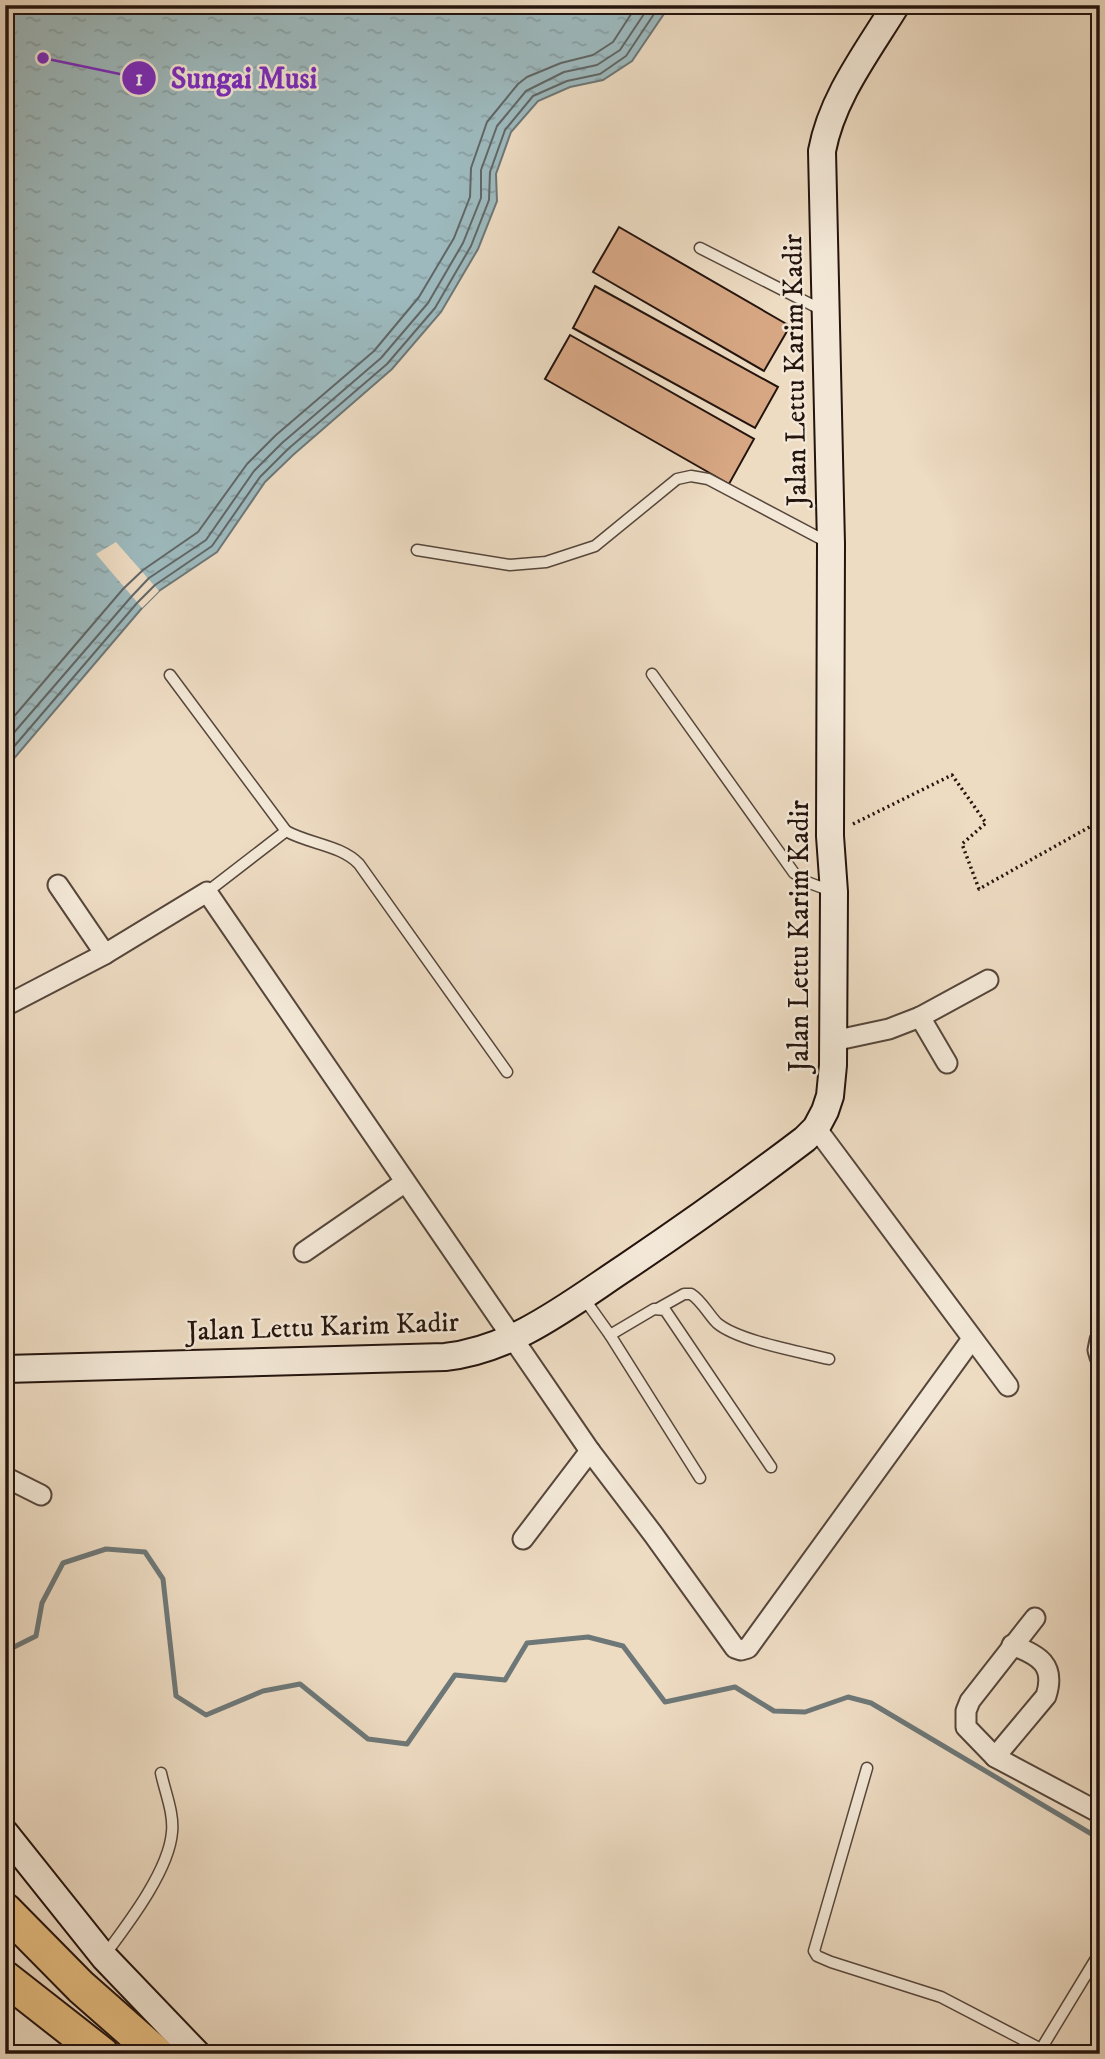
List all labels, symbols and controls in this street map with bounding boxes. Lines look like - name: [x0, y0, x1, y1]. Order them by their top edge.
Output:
- callout: Sungai Musi: [121, 52, 331, 103]
- text: Sungai Musi: [171, 61, 318, 98]
- text: 1: [135, 66, 143, 92]
- street label: Jalan Lettu Karim Kadir: [775, 233, 815, 509]
- street label: Jalan Lettu Karim Kadir: [782, 799, 817, 1075]
- street label: Jalan Lettu Karim Kadir: [183, 1305, 460, 1349]

